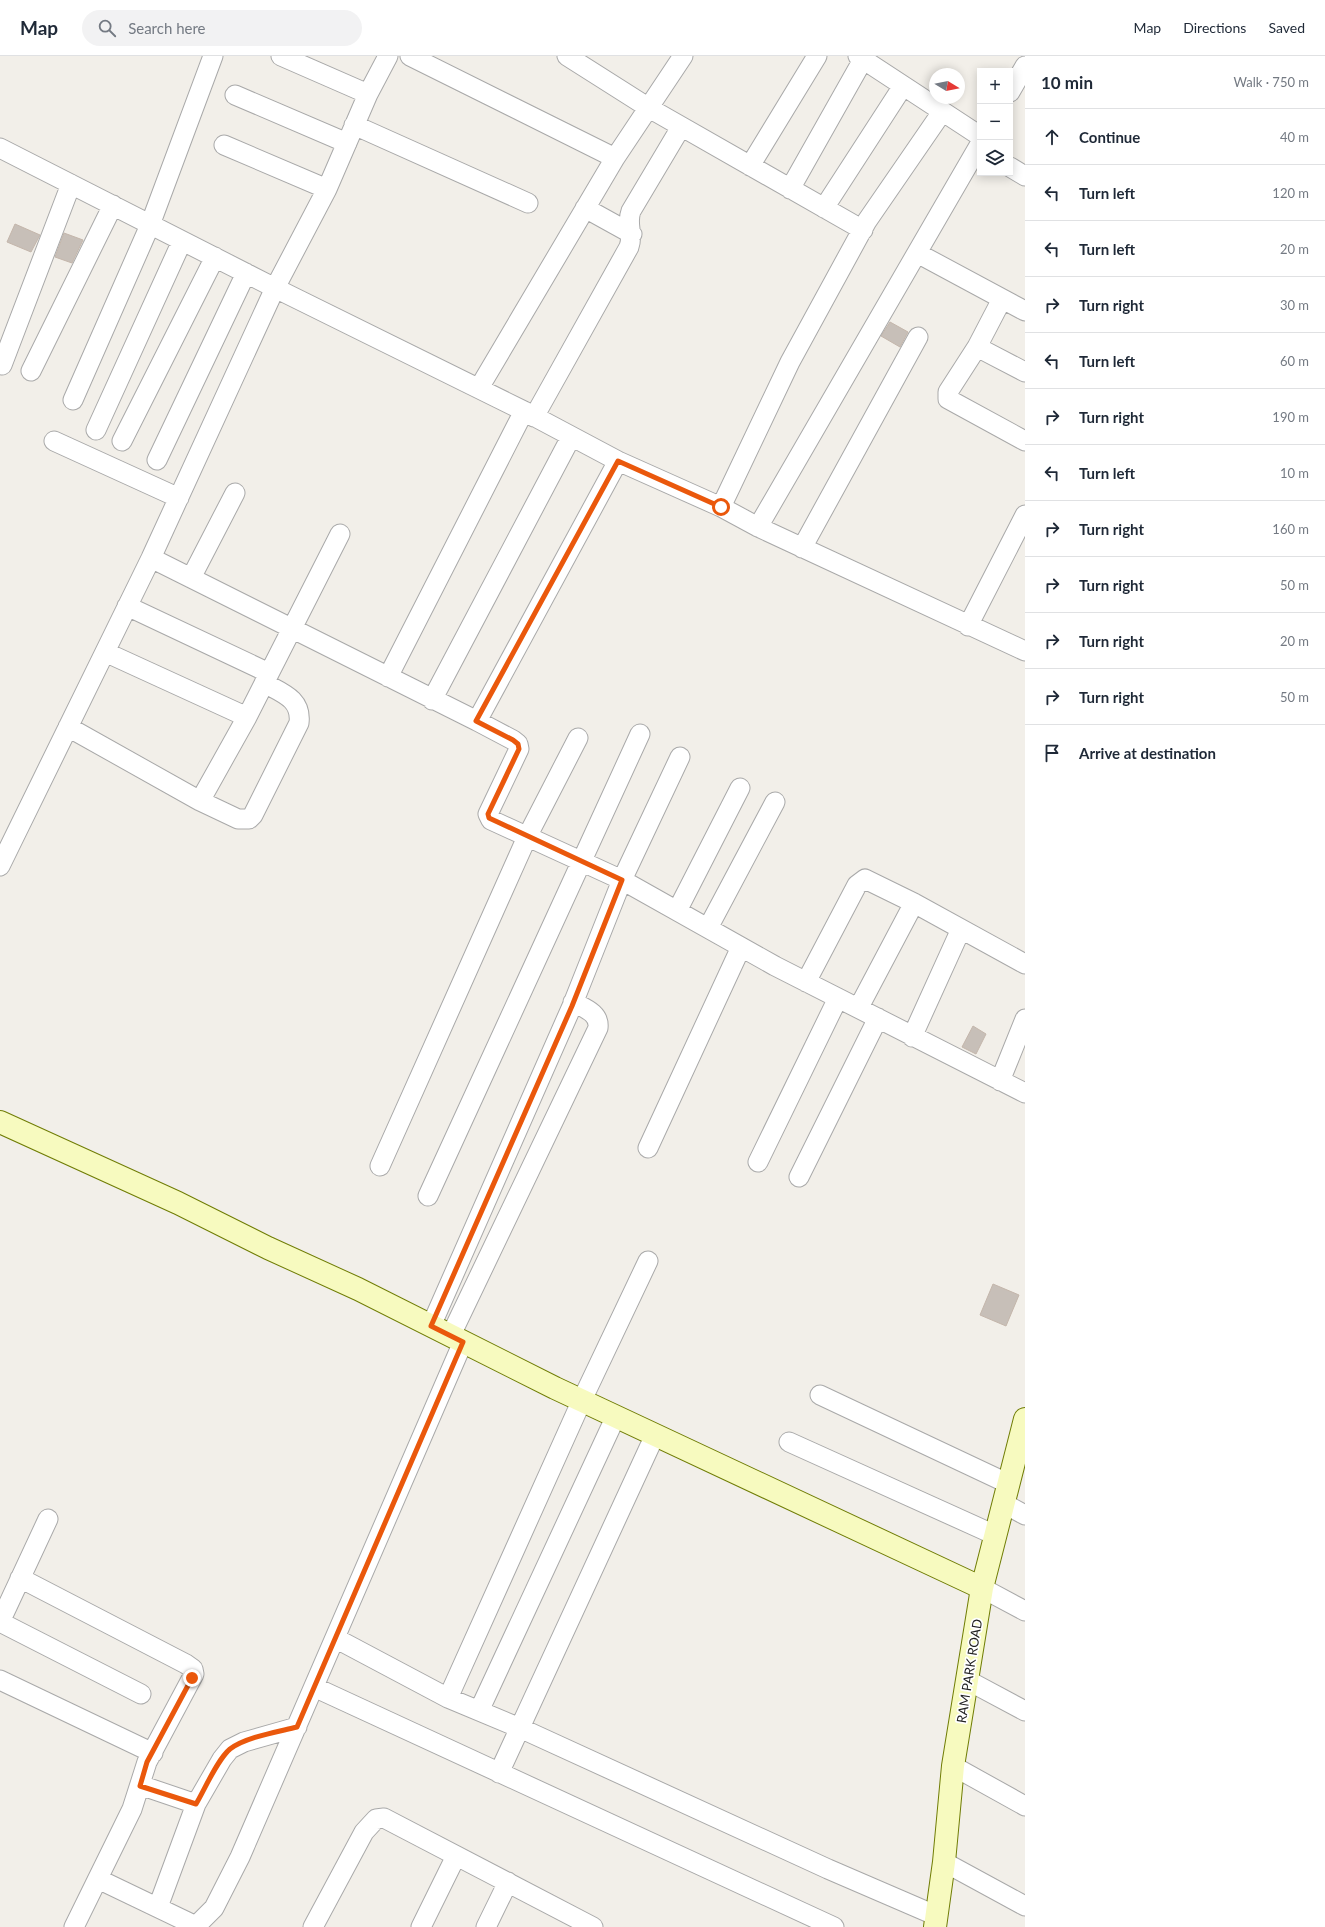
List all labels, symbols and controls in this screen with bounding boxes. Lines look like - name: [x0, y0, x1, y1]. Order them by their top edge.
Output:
- search box: [82, 10, 362, 46]
- text: Map: [20, 16, 58, 39]
- icon: search: [96, 17, 118, 39]
- text: Search here: [128, 19, 206, 37]
- text: Map: [1134, 19, 1161, 36]
- text: Directions: [1183, 19, 1246, 36]
- text: Saved: [1268, 19, 1305, 36]
- north arrow: [929, 68, 965, 104]
- map controls: [977, 68, 1013, 176]
- button: +: [977, 68, 1013, 104]
- text: 10 min: [1041, 72, 1093, 93]
- text: Walk · 750 m: [1233, 74, 1309, 90]
- button: −: [977, 104, 1013, 140]
- icon: ahead: [1041, 126, 1063, 148]
- text: Continue: [1079, 128, 1140, 146]
- text: 40 m: [1280, 129, 1309, 145]
- button: layers: [977, 140, 1013, 176]
- icon: left: [1041, 182, 1063, 204]
- text: Turn left: [1079, 184, 1135, 202]
- text: 120 m: [1272, 185, 1309, 201]
- icon: left: [1041, 238, 1063, 260]
- text: Turn left: [1079, 240, 1135, 258]
- text: 20 m: [1280, 241, 1309, 257]
- icon: right: [1041, 294, 1063, 316]
- text: Turn right: [1079, 296, 1144, 314]
- text: 30 m: [1280, 297, 1309, 313]
- icon: left: [1041, 350, 1063, 372]
- text: Turn left: [1079, 352, 1135, 370]
- text: 60 m: [1280, 353, 1309, 369]
- icon: right: [1041, 406, 1063, 428]
- text: Turn right: [1079, 408, 1144, 426]
- text: 190 m: [1272, 409, 1309, 425]
- icon: left: [1041, 462, 1063, 484]
- text: Turn left: [1079, 464, 1135, 482]
- text: 10 m: [1280, 465, 1309, 481]
- route start: [712, 498, 730, 516]
- icon: right: [1041, 518, 1063, 540]
- text: Turn right: [1079, 520, 1144, 538]
- text: 160 m: [1272, 521, 1309, 537]
- icon: right: [1041, 574, 1063, 596]
- text: Turn right: [1079, 576, 1144, 594]
- text: 50 m: [1280, 577, 1309, 593]
- icon: right: [1041, 630, 1063, 652]
- text: Turn right: [1079, 632, 1144, 650]
- text: 20 m: [1280, 633, 1309, 649]
- icon: right: [1041, 686, 1063, 708]
- text: Turn right: [1079, 688, 1144, 706]
- text: 50 m: [1280, 689, 1309, 705]
- icon: arrive: [1041, 742, 1063, 764]
- text: Arrive at destination: [1079, 744, 1216, 762]
- street label: RAM PARK ROAD: [953, 1618, 985, 1724]
- route end: [183, 1669, 201, 1687]

